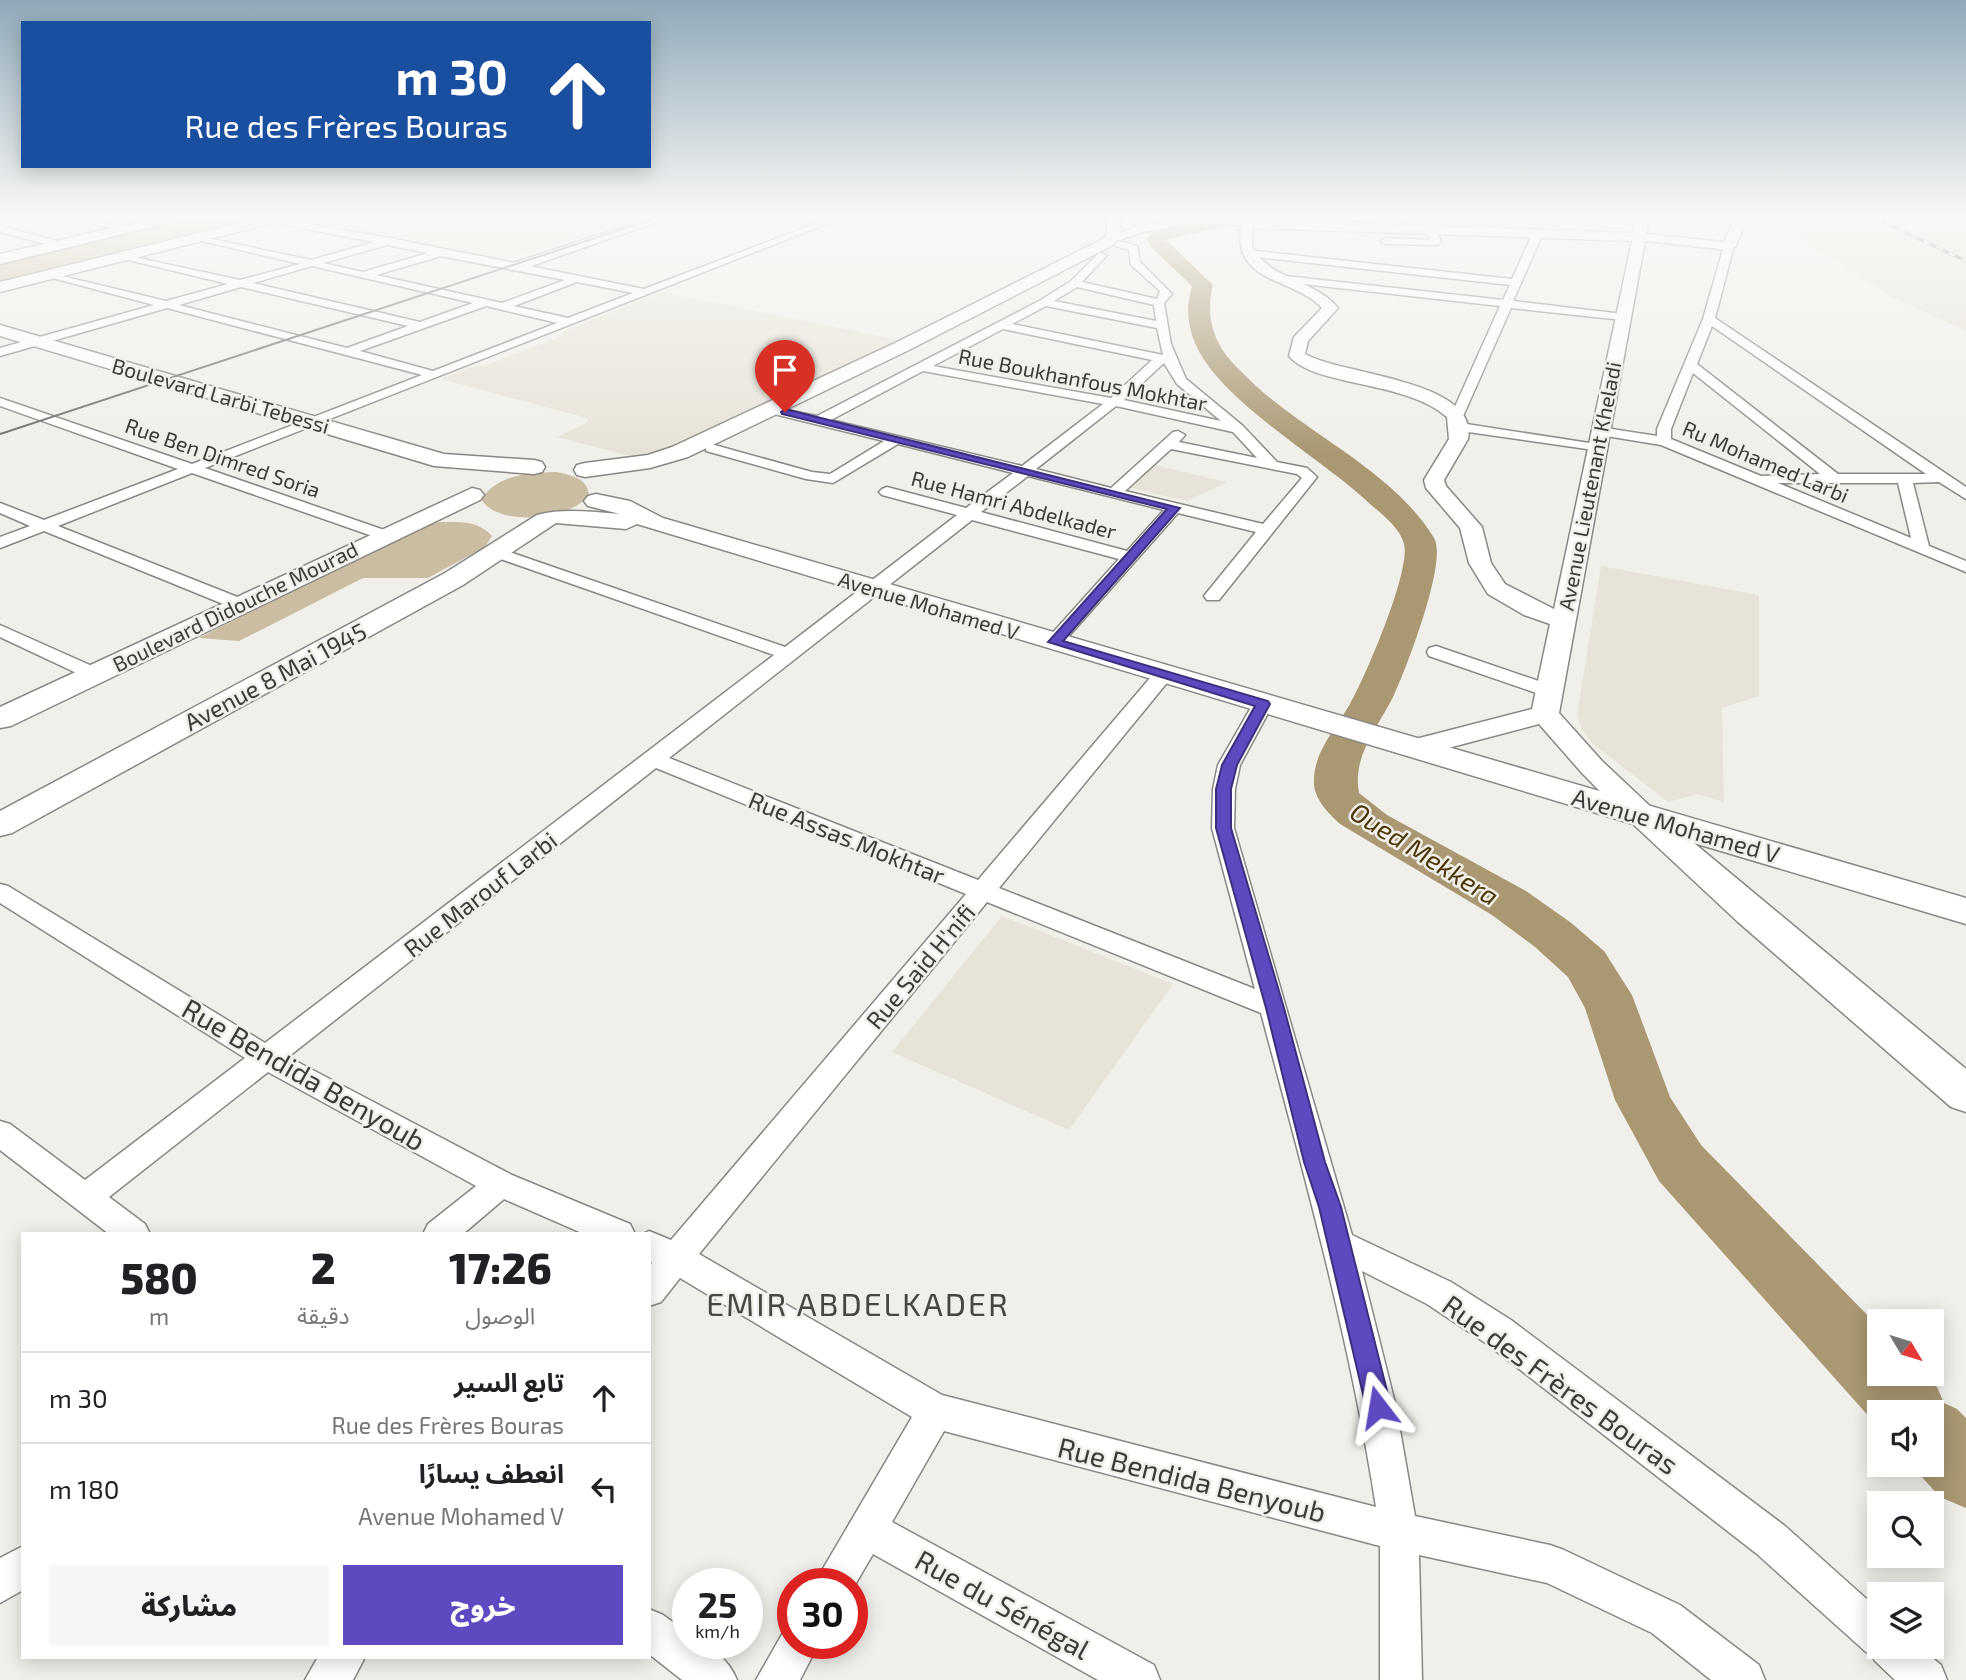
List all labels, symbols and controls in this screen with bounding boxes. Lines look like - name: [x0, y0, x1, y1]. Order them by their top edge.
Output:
- text: 30 m: [396, 46, 508, 105]
- icon: ahead: [532, 49, 623, 140]
- text: Rue des Frères Bouras: [185, 106, 508, 144]
- pin: [755, 340, 815, 412]
- street label: Rue Boukhanfous Mokhtar: [957, 343, 1210, 415]
- icon: arrive: [766, 351, 804, 389]
- street label: Boulevard Larbi Tebessi: [109, 352, 333, 438]
- street label: Avenue Lieutenant Kheladi: [1553, 359, 1625, 613]
- street label: Rue Ben Dimred Soria: [122, 412, 324, 502]
- street label: Ru Mohamed Larbi: [1679, 415, 1853, 507]
- street label: Rue Hamri Abdelkader: [909, 465, 1120, 544]
- street label: Boulevard Didouche Mourad: [108, 536, 362, 676]
- street label: Avenue Mohamed V: [836, 566, 1023, 644]
- street label: Avenue 8 Mai 1945: [179, 616, 371, 736]
- street label: Avenue Mohamed V: [1569, 781, 1784, 869]
- street label: Rue Assas Mokhtar: [745, 784, 950, 890]
- water label: Oued Mekkera: [1345, 795, 1505, 911]
- street label: Rue Marouf Larbi: [398, 825, 562, 963]
- street label: Rue Said H'nifi: [859, 898, 981, 1034]
- street label: Rue Bendida Benyoub: [176, 991, 432, 1157]
- text: 2: [311, 1242, 336, 1292]
- text: 17:26: [449, 1242, 552, 1292]
- text: 580: [120, 1252, 198, 1302]
- district label: EMIR ABDELKADER: [706, 1284, 1010, 1322]
- street label: Rue des Frères Bouras: [1437, 1287, 1685, 1481]
- text: دقيقة: [297, 1301, 349, 1329]
- text: الوصول: [465, 1301, 535, 1329]
- text: m: [149, 1302, 169, 1330]
- north arrow: [1867, 1309, 1944, 1386]
- map controls: [1867, 1309, 1944, 1659]
- text: تابع السير: [454, 1366, 564, 1397]
- position arrow: [1341, 1370, 1415, 1444]
- icon: ahead: [585, 1379, 623, 1417]
- text: 30 m: [49, 1382, 108, 1413]
- button: sound: [1867, 1400, 1944, 1477]
- text: Rue des Frères Bouras: [332, 1411, 564, 1439]
- street label: Rue Bendida Benyoub: [1054, 1429, 1330, 1529]
- text: انعطف يسارًا: [419, 1457, 564, 1488]
- icon: left: [585, 1470, 623, 1508]
- text: 180 m: [49, 1473, 119, 1504]
- button: search: [1867, 1491, 1944, 1568]
- text: Avenue Mohamed V: [358, 1502, 564, 1530]
- street label: Rue du Sénégal: [910, 1542, 1097, 1666]
- button: مشاركة: [49, 1565, 329, 1645]
- button: خروج: [343, 1565, 623, 1645]
- speed limit sign: 30: [777, 1568, 868, 1659]
- button: layers: [1867, 1582, 1944, 1659]
- text: 25: [698, 1583, 737, 1625]
- text: km/h: [695, 1620, 740, 1642]

